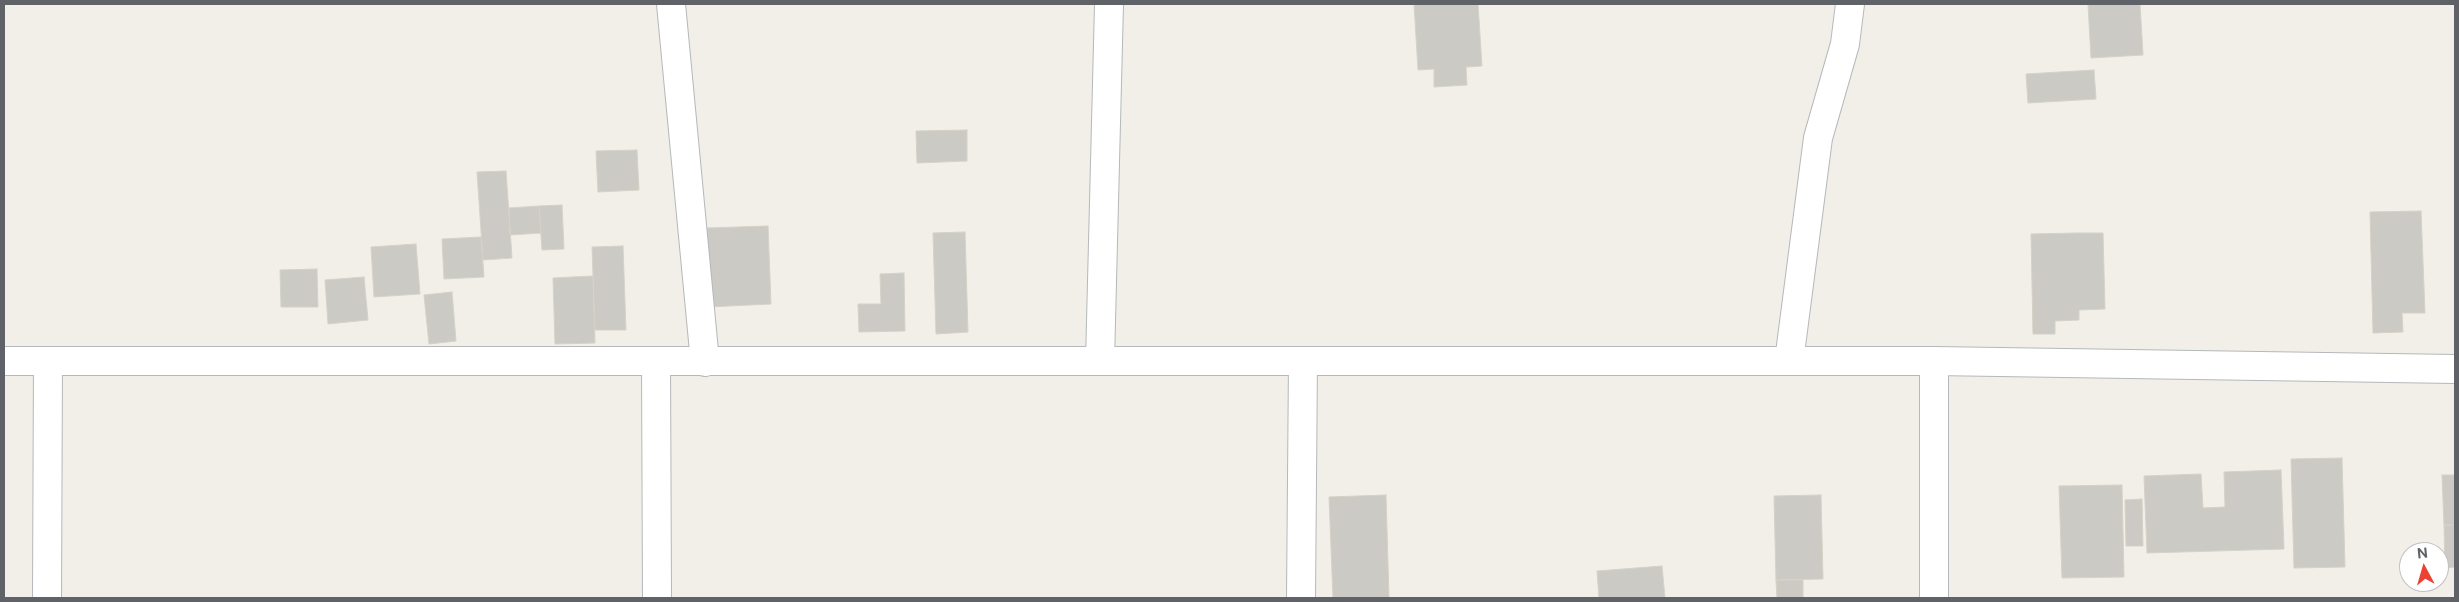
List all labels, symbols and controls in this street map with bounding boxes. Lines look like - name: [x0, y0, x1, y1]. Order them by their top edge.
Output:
- north arrow: [2399, 542, 2449, 592]
- text: N: [2416, 545, 2429, 562]

